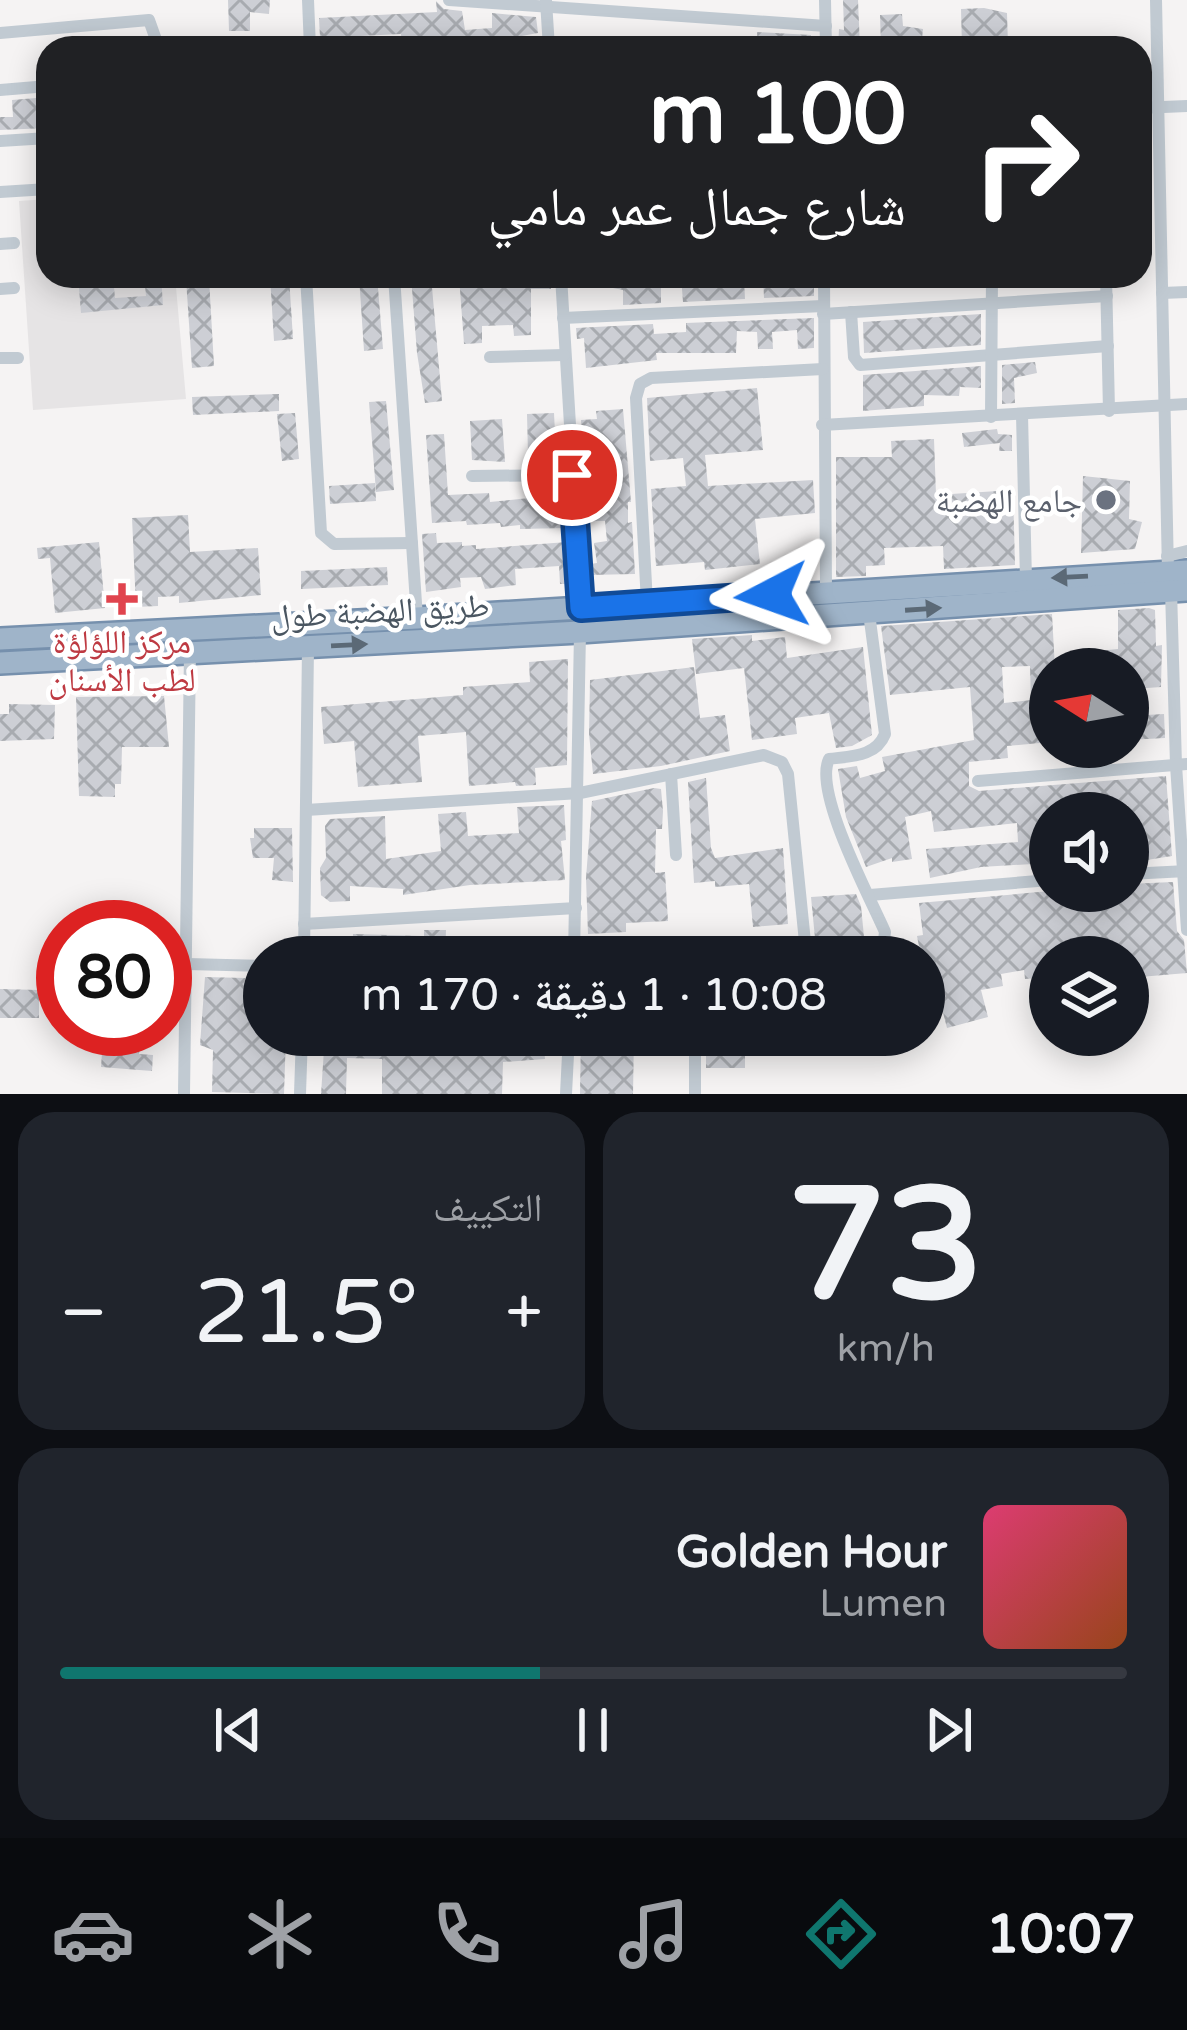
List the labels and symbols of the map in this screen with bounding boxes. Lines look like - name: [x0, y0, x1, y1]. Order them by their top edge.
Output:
- pin: [521, 424, 623, 526]
- place label: جامع الهضبة: [936, 482, 1082, 522]
- marker: جامع الهضبة: [1093, 487, 1119, 513]
- position arrow: [709, 532, 835, 658]
- one-way arrow: [1051, 568, 1088, 587]
- marker: مركز اللؤلؤة لطب الأسنان: [106, 583, 138, 615]
- street label: طريق الهضبة طول: [270, 586, 491, 637]
- one-way arrow: [905, 599, 942, 618]
- place label: مركز اللؤلؤة لطب الأسنان: [48, 623, 196, 700]
- one-way arrow: [331, 635, 369, 654]
- north arrow: [1029, 648, 1149, 768]
- speed limit sign: 80: [36, 900, 192, 1056]

